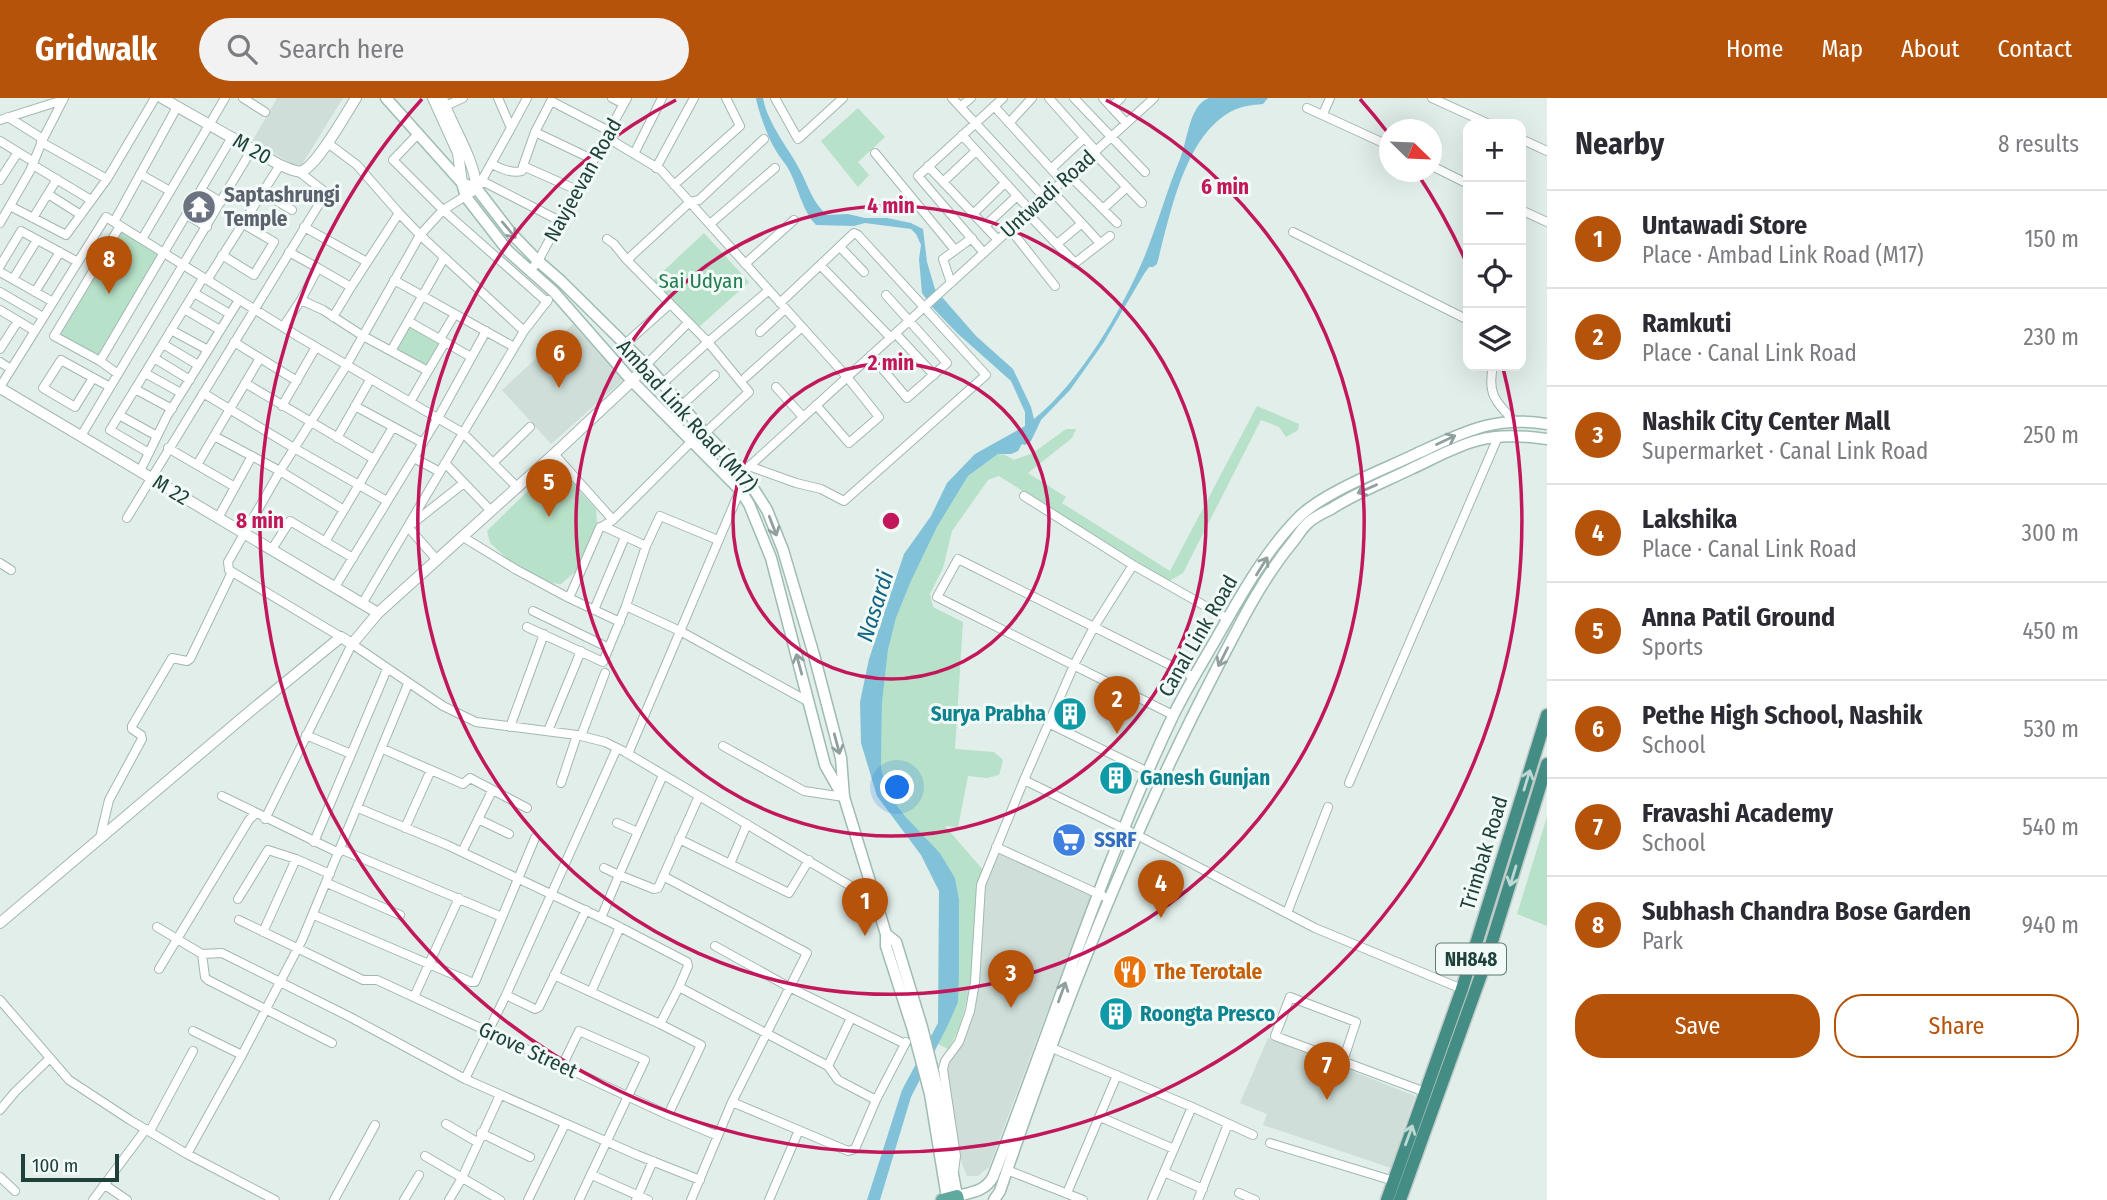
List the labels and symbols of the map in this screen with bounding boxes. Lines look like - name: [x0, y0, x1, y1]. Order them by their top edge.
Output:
- street label: Navjeevan Road: [538, 114, 628, 246]
- north arrow: [1379, 119, 1442, 182]
- street label: M 20: [228, 128, 276, 170]
- street label: Untwadi Road: [995, 144, 1101, 244]
- text: 6 min: [1201, 174, 1249, 200]
- place label: Saptashrungi Temple: [224, 182, 340, 232]
- temple icon: Saptashrungi Temple: [180, 188, 218, 226]
- text: 4 min: [867, 193, 915, 219]
- one-way arrow: [501, 221, 517, 239]
- pin: 8: [86, 236, 132, 294]
- park label: Sai Udyan: [659, 268, 743, 294]
- pin: 6: [536, 330, 582, 388]
- street label: Ambad Link Road (M17): [611, 334, 763, 498]
- text: 2 min: [867, 350, 914, 376]
- one-way arrow: [1435, 433, 1456, 446]
- pin: 5: [526, 459, 572, 517]
- street label: M 22: [148, 469, 194, 511]
- one-way arrow: [1357, 483, 1378, 496]
- text: 8 min: [236, 508, 284, 534]
- centre of rings: [879, 509, 903, 533]
- one-way arrow: [768, 514, 781, 536]
- one-way arrow: [1255, 556, 1269, 576]
- water label: Nasardi: [850, 567, 900, 645]
- street label: Canal Link Road: [1153, 570, 1243, 702]
- one-way arrow: [1216, 646, 1229, 667]
- one-way arrow: [792, 653, 805, 675]
- pin: 2: [1094, 676, 1140, 734]
- building icon: Surya Prabha: [1051, 695, 1089, 733]
- place label: Surya Prabha: [931, 701, 1046, 727]
- one-way arrow: [831, 732, 844, 755]
- building icon: Ganesh Gunjan: [1097, 759, 1135, 797]
- place label: Ganesh Gunjan: [1140, 765, 1270, 791]
- one-way arrow: [1521, 769, 1534, 791]
- your location: [880, 770, 914, 804]
- street label: Trimbak Road: [1454, 793, 1514, 913]
- supermarket icon: SSRF: [1050, 821, 1088, 859]
- place label: SSRF: [1094, 827, 1137, 853]
- pin: 4: [1138, 860, 1184, 918]
- one-way arrow: [1506, 865, 1519, 887]
- pin: 1: [842, 878, 888, 936]
- road number: NH848: [1436, 944, 1506, 974]
- pin: 3: [988, 950, 1034, 1008]
- restaurant icon: The Terotale: [1111, 953, 1149, 991]
- place label: The Terotale: [1154, 959, 1262, 985]
- one-way arrow: [1056, 982, 1069, 1004]
- building icon: Roongta Presco: [1097, 995, 1135, 1033]
- place label: Roongta Presco: [1140, 1001, 1275, 1027]
- street label: Grove Street: [474, 1016, 582, 1084]
- pin: 7: [1304, 1042, 1350, 1100]
- one-way arrow: [1404, 1125, 1416, 1147]
- scale bar: [21, 1151, 119, 1183]

